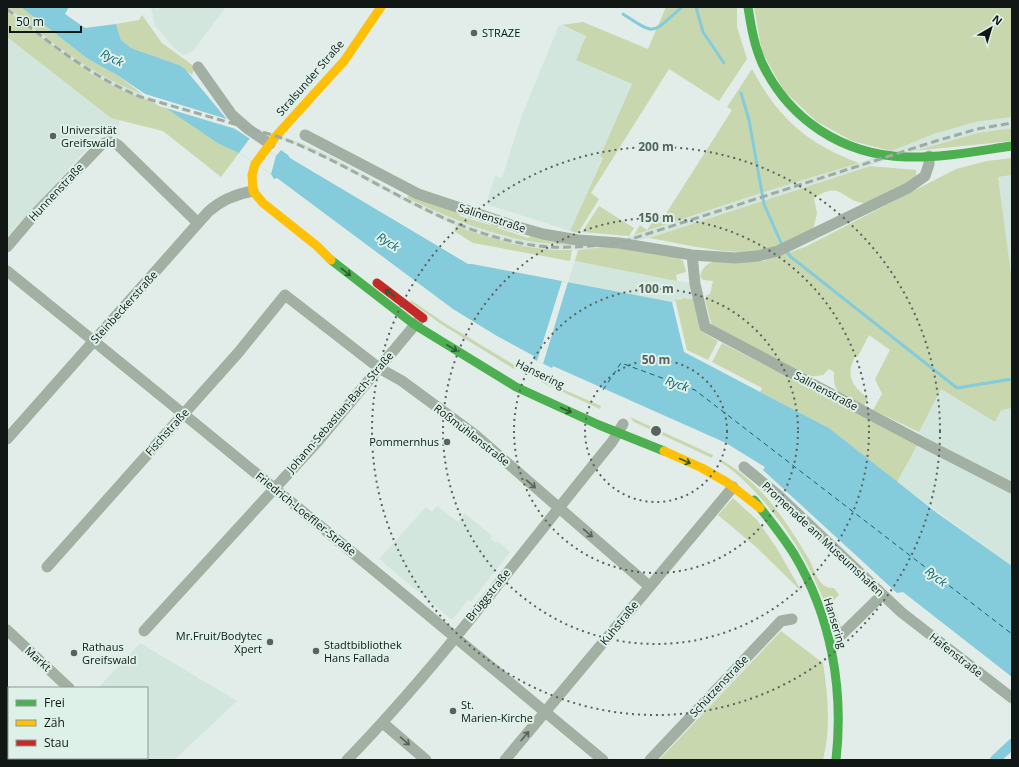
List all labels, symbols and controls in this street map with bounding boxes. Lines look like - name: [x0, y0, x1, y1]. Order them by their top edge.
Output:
- scale bar: [10, 8, 81, 34]
- north arrow: [971, 8, 1011, 48]
- text: N: [989, 11, 1006, 28]
- text: 50 m: [16, 13, 44, 30]
- place label: STRAZE: [482, 25, 520, 40]
- marker: STRAZE: [469, 28, 479, 38]
- street label: Stralsunder Straße: [272, 37, 347, 119]
- water label: Ryck: [98, 45, 128, 71]
- place label: Universität Greifswald: [61, 122, 117, 150]
- marker: Universität Greifswald: [48, 131, 58, 141]
- text: 200 m: [638, 138, 674, 155]
- street label: Hunnenstraße: [25, 159, 86, 224]
- street label: Salinenstraße: [456, 200, 528, 235]
- text: 150 m: [638, 209, 674, 226]
- water label: Ryck: [374, 228, 404, 256]
- street label: Steinbeckerstraße: [87, 267, 160, 346]
- one-way arrow: [340, 268, 351, 277]
- text: 100 m: [638, 280, 674, 297]
- one-way arrow: [385, 289, 396, 298]
- one-way arrow: [446, 344, 458, 352]
- street label: Johann-Sebastian-Bach-Straße: [282, 348, 396, 476]
- text: 50 m: [642, 351, 670, 368]
- street label: Hansering: [513, 355, 567, 392]
- street label: Salinenstraße: [792, 367, 861, 414]
- water label: Ryck: [663, 372, 692, 396]
- street label: Roßmühlenstraße: [431, 400, 513, 469]
- street label: Fischstraße: [141, 405, 192, 458]
- one-way arrow: [559, 407, 571, 414]
- centre of rings: [649, 424, 663, 438]
- place label: Pommernhus: [369, 434, 439, 449]
- marker: Pommernhus: [442, 437, 452, 447]
- one-way arrow: [679, 458, 691, 465]
- street label: Friedrich-Loeffler-Straße: [253, 468, 360, 559]
- street label: Promenade am Museumshafen: [759, 478, 888, 599]
- one-way arrow: [526, 479, 537, 488]
- one-way arrow: [583, 528, 593, 537]
- water label: Ryck: [922, 563, 952, 591]
- street label: Brüggstraße: [462, 565, 513, 624]
- street label: Hansering: [821, 596, 850, 650]
- street label: Kuhstraße: [596, 597, 641, 648]
- place label: Mr.Fruit/Bodytec Xpert: [176, 628, 262, 656]
- street label: Hafenstraße: [927, 629, 986, 680]
- marker: Mr.Fruit/Bodytec Xpert: [265, 637, 275, 647]
- place label: Stadtbibliothek Hans Fallada: [324, 637, 402, 665]
- place label: Rathaus Greifswald: [82, 639, 137, 667]
- street label: Markt: [22, 643, 55, 674]
- marker: Stadtbibliothek Hans Fallada: [311, 646, 321, 656]
- marker: Rathaus Greifswald: [69, 648, 79, 658]
- street label: Schützenstraße: [686, 651, 751, 720]
- legend: [8, 687, 148, 759]
- text: Frei: [44, 694, 65, 711]
- place label: St. Marien-Kirche: [461, 697, 533, 725]
- marker: St. Marien-Kirche: [448, 706, 458, 716]
- text: Zäh: [44, 714, 65, 731]
- one-way arrow: [521, 731, 530, 741]
- text: Stau: [44, 734, 69, 751]
- one-way arrow: [399, 737, 410, 746]

